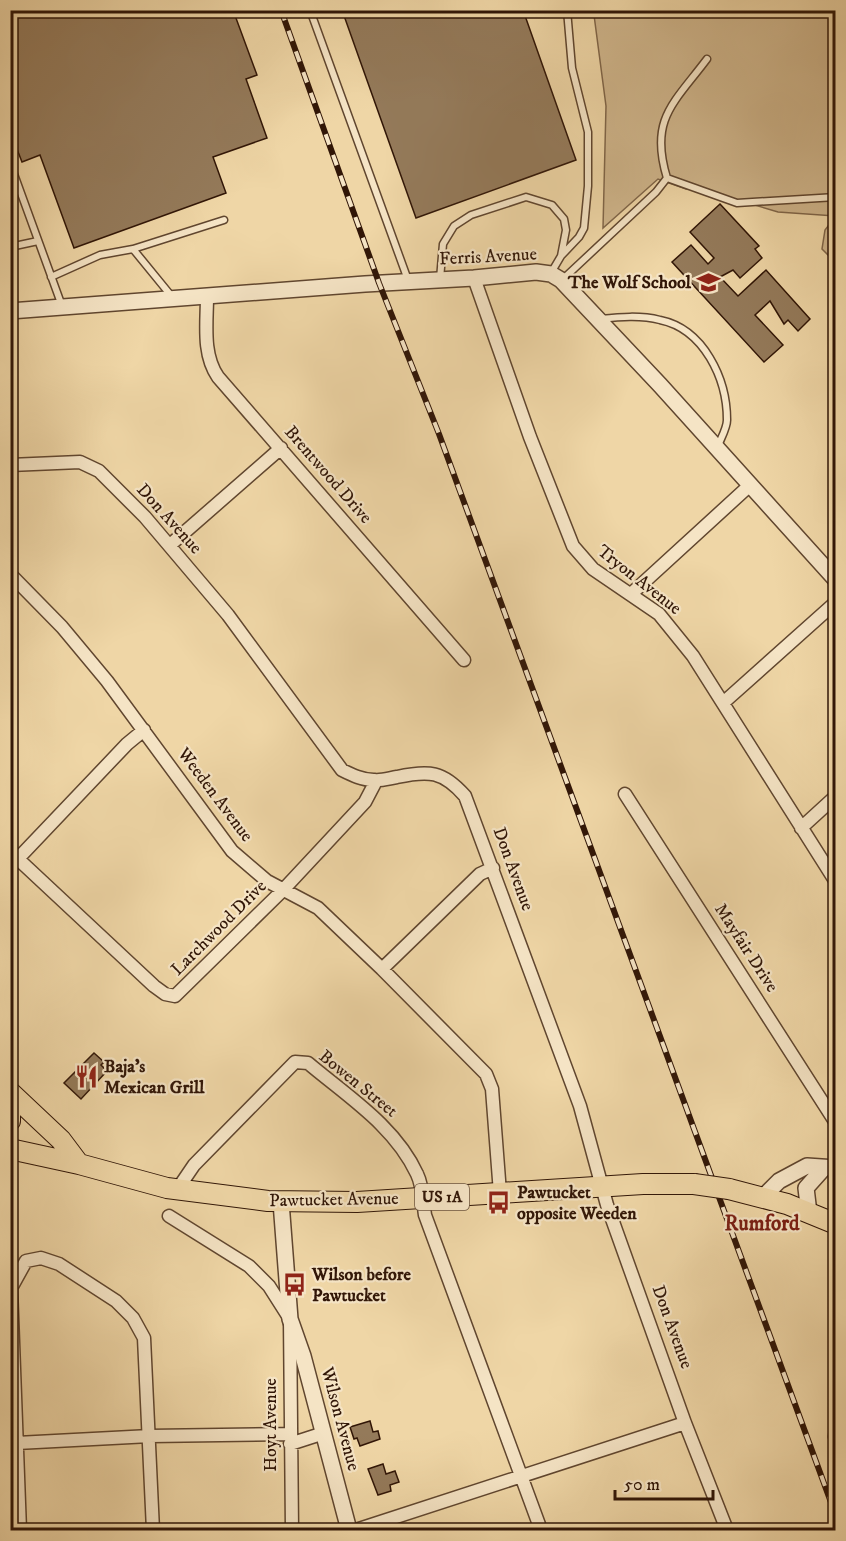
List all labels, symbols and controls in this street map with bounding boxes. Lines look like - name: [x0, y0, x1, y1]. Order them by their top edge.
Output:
- street label: Ferris Avenue: [439, 243, 537, 271]
- school or university icon: The Wolf School: [696, 270, 722, 296]
- place label: The Wolf School: [567, 272, 692, 294]
- street label: Brentwood Drive: [280, 422, 376, 528]
- street label: Don Avenue: [132, 479, 206, 559]
- street label: Tryon Avenue: [592, 540, 686, 620]
- street label: Weeden Avenue: [172, 743, 258, 846]
- street label: Don Avenue: [488, 824, 538, 914]
- street label: Larchwood Drive: [167, 876, 271, 980]
- street label: Mayfair Drive: [709, 900, 783, 996]
- street label: Bowen Street: [314, 1046, 402, 1123]
- place label: Baja's Mexican Grill: [104, 1056, 205, 1099]
- restaurant icon: Baja's Mexican Grill: [73, 1064, 99, 1090]
- place label: Pawtucket opposite Weeden: [517, 1182, 637, 1225]
- road number: US 1A: [415, 1184, 469, 1210]
- street label: Pawtucket Avenue: [269, 1188, 399, 1212]
- bus stop icon: Pawtucket opposite Weeden: [486, 1190, 512, 1216]
- district label: Rumford: [725, 1211, 800, 1237]
- place label: Wilson before Pawtucket: [311, 1264, 411, 1307]
- bus stop icon: Wilson before Pawtucket: [281, 1272, 307, 1298]
- street label: Don Avenue: [647, 1282, 697, 1372]
- street label: Wilson Avenue: [315, 1364, 364, 1473]
- street label: Hoyt Avenue: [260, 1378, 282, 1472]
- scale bar: [615, 1463, 712, 1501]
- text: 50 m: [624, 1474, 660, 1496]

